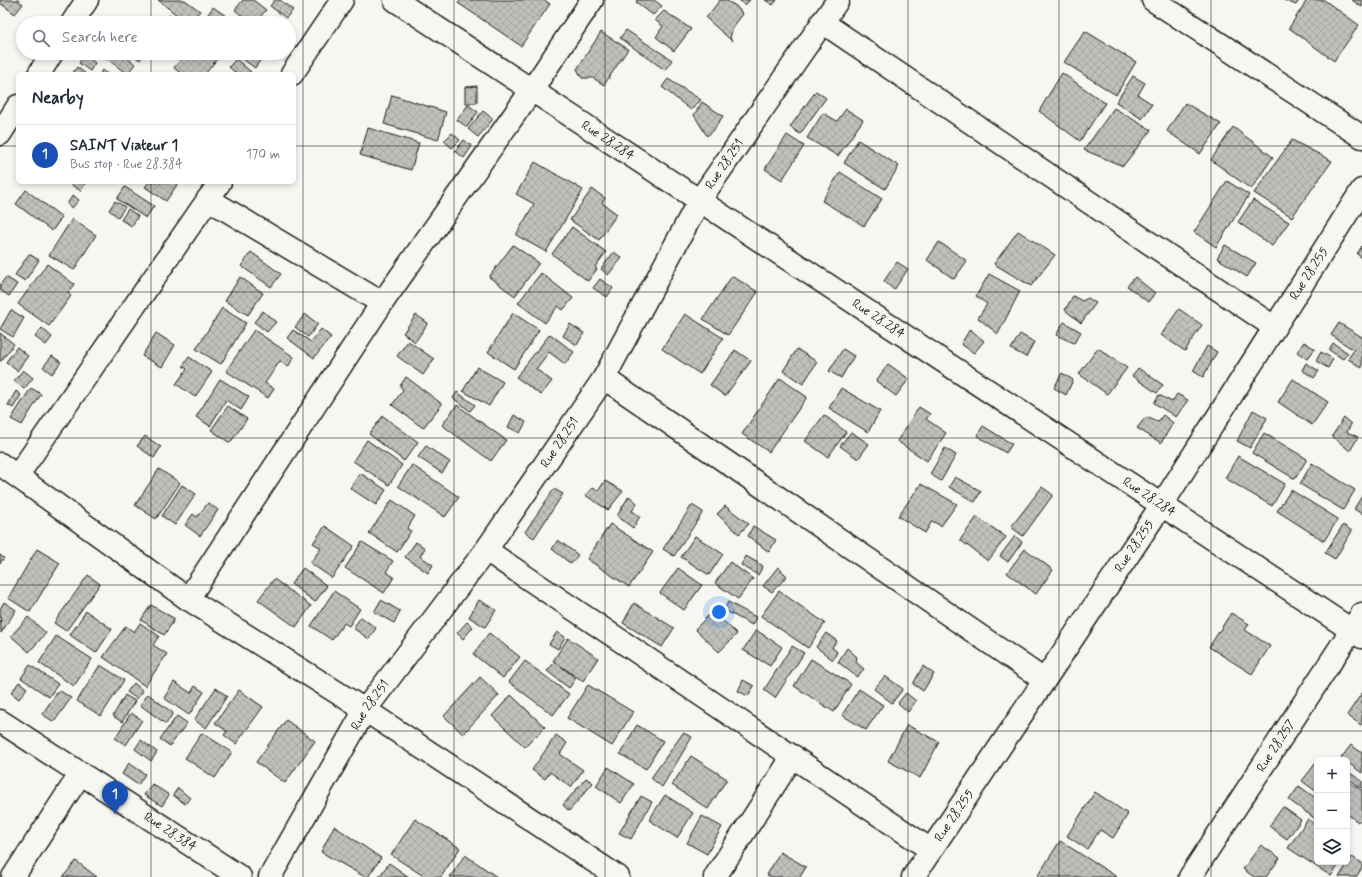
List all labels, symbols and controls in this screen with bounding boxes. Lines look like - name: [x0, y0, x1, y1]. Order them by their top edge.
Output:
- search box: [16, 16, 296, 60]
- icon: search: [30, 27, 52, 49]
- text: Search here: [62, 28, 138, 48]
- text: Nearby: [32, 87, 84, 109]
- street label: Rue 28.284: [578, 117, 638, 164]
- text: SAINT Viateur 1: [70, 136, 178, 156]
- street label: Rue 28.251: [701, 136, 748, 193]
- text: 1: [42, 146, 48, 163]
- text: 170 m: [246, 146, 280, 163]
- text: Bus stop · Rue 28.384: [70, 156, 183, 173]
- street label: Rue 28.255: [1286, 244, 1332, 303]
- street label: Rue 28.284: [849, 295, 909, 342]
- street label: Rue 28.251: [536, 414, 583, 471]
- street label: Rue 28.284: [1119, 473, 1179, 521]
- street label: Rue 28.255: [1111, 517, 1158, 576]
- your location: [709, 602, 729, 622]
- street label: Rue 28.251: [347, 676, 393, 733]
- street label: Rue 28.257: [1252, 716, 1299, 775]
- map controls: [1314, 757, 1350, 865]
- button: +: [1314, 757, 1350, 793]
- pin: 1: [102, 781, 128, 814]
- street label: Rue 28.255: [930, 786, 978, 845]
- button: −: [1314, 793, 1350, 829]
- street label: Rue 28.384: [141, 808, 200, 855]
- button: layers: [1314, 829, 1350, 865]

